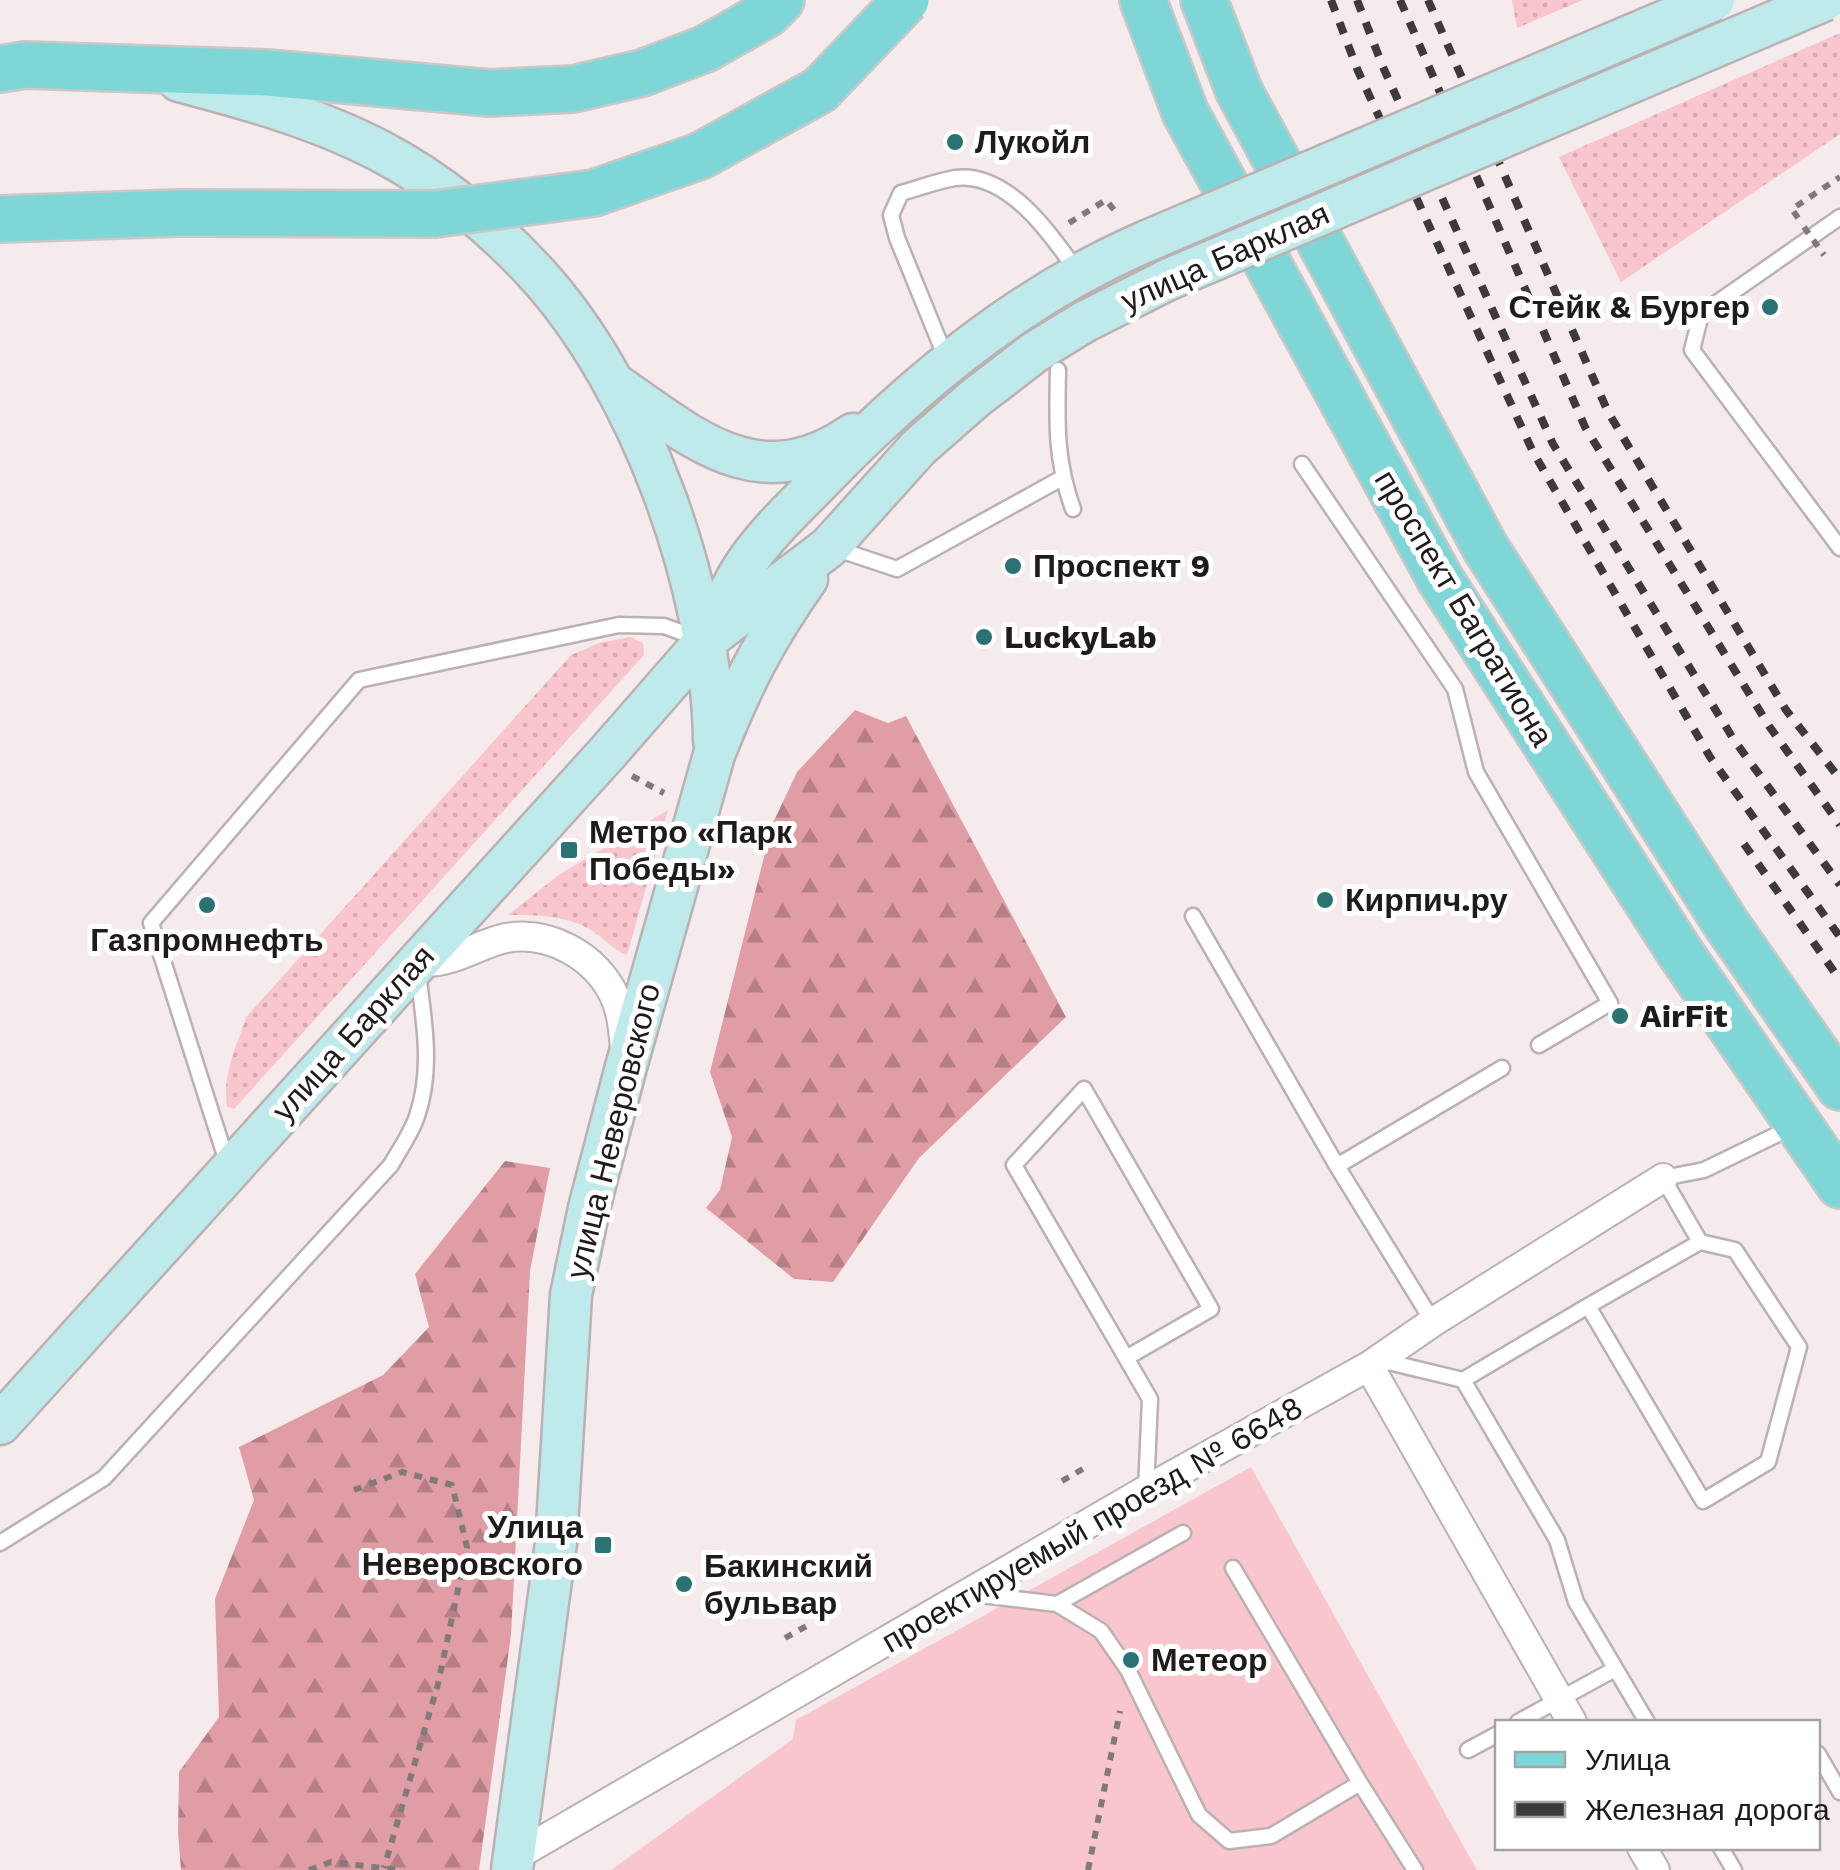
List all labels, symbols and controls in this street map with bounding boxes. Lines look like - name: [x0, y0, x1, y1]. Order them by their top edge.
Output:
- place label: Лукойл: [975, 123, 1090, 161]
- marker: Лукойл: [944, 131, 966, 153]
- street label: улица Барклая: [1115, 194, 1335, 320]
- place label: Стейк & Бургер: [1509, 288, 1750, 326]
- marker: Стейк & Бургер: [1759, 296, 1781, 318]
- street label: проспект Багратиона: [1367, 463, 1562, 753]
- place label: Проспект 9: [1033, 547, 1210, 585]
- marker: Проспект 9: [1002, 555, 1024, 577]
- place label: LuckyLab: [1004, 618, 1157, 656]
- marker: LuckyLab: [973, 626, 995, 648]
- place label: Метро «Парк Победы»: [589, 813, 793, 888]
- marker: Метро «Парк Победы»: [558, 839, 580, 861]
- place label: Кирпич.ру: [1345, 881, 1508, 919]
- marker: Кирпич.ру: [1314, 889, 1336, 911]
- marker: Газпромнефть: [196, 894, 218, 916]
- place label: Газпромнефть: [90, 921, 324, 959]
- street label: улица Барклая: [264, 937, 442, 1129]
- street label: улица Неверовского: [558, 979, 668, 1283]
- place label: AirFit: [1640, 997, 1728, 1035]
- marker: AirFit: [1609, 1005, 1631, 1027]
- street label: проектируемый проезд № 6648: [875, 1388, 1309, 1660]
- place label: Улица Неверовского: [362, 1508, 583, 1583]
- marker: Улица Неверовского: [592, 1534, 614, 1556]
- place label: Бакинский бульвар: [704, 1547, 873, 1622]
- marker: Бакинский бульвар: [673, 1573, 695, 1595]
- place label: Метеор: [1151, 1641, 1268, 1679]
- marker: Метеор: [1120, 1649, 1142, 1671]
- legend: [1495, 1720, 1820, 1850]
- text: Улица: [1585, 1742, 1670, 1777]
- text: Железная дорога: [1585, 1792, 1830, 1827]

